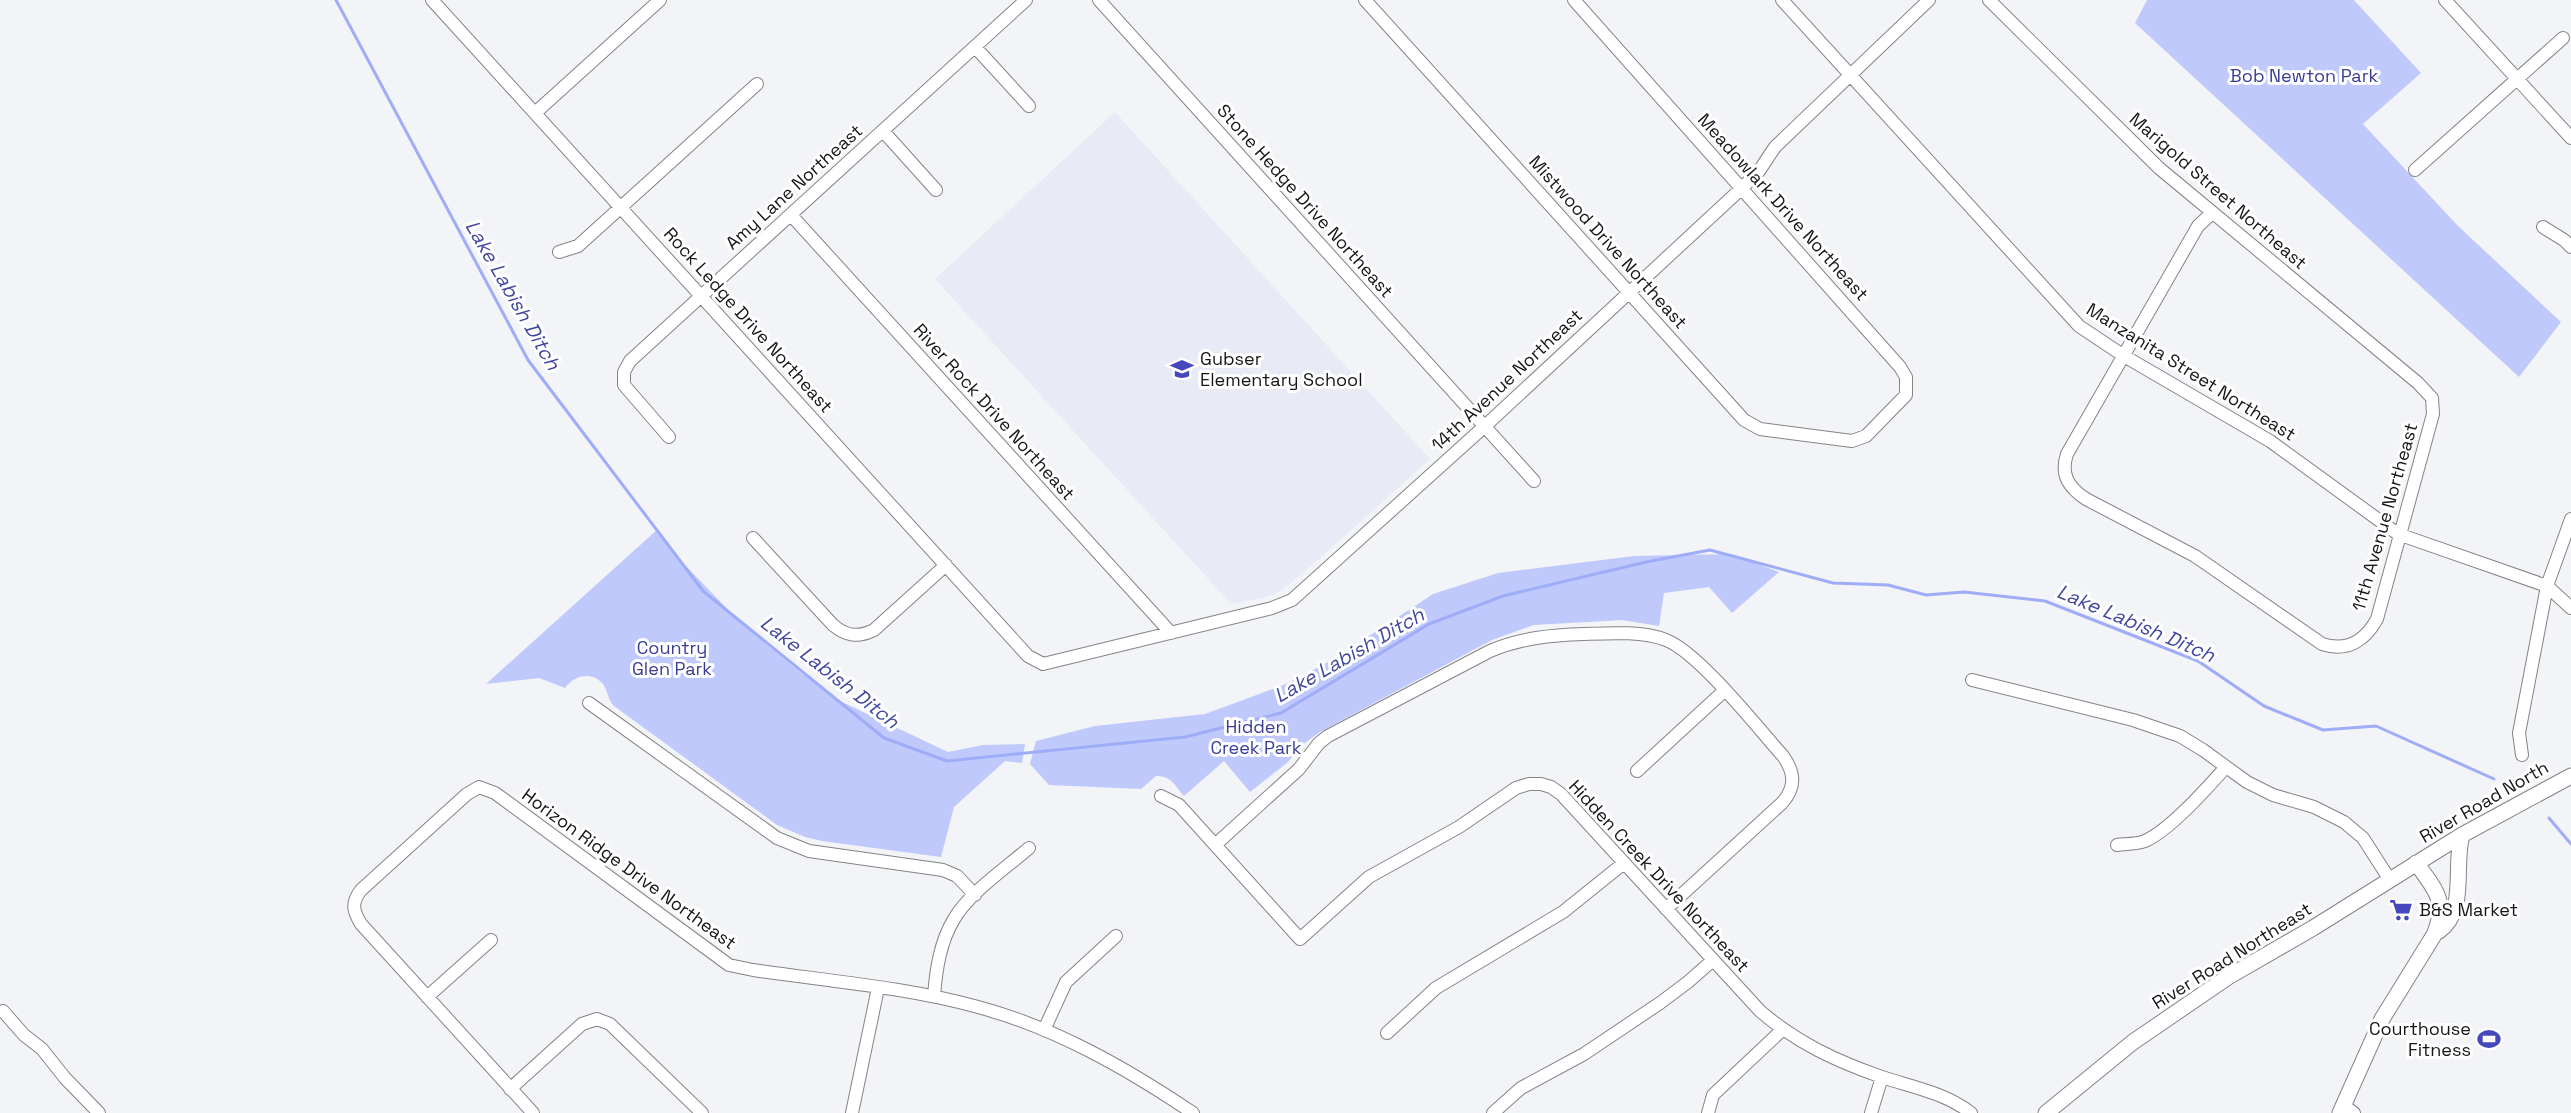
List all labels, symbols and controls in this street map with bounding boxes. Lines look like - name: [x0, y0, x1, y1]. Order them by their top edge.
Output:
- park label: Bob Newton Park: [2230, 64, 2378, 87]
- street label: Stone Hedge Drive Northeast: [1212, 99, 1398, 302]
- street label: Marigold Street Northeast: [2125, 107, 2312, 274]
- street label: Meadowlark Drive Northeast: [1693, 108, 1874, 305]
- street label: Amy Lane Northeast: [720, 119, 867, 254]
- street label: Mistwood Drive Northeast: [1524, 150, 1692, 333]
- water label: Lake Labish Ditch: [459, 215, 567, 375]
- street label: Rock Ledge Drive Northeast: [659, 222, 838, 417]
- street label: Manzanita Street Northeast: [2082, 298, 2300, 446]
- street label: 14th Avenue Northeast: [1426, 304, 1587, 456]
- street label: River Rock Drive Northeast: [909, 318, 1080, 505]
- place label: Gubser Elementary School: [1200, 347, 1363, 391]
- school or university icon: Gubser Elementary School: [1169, 356, 1195, 382]
- street label: 11th Avenue Northeast: [2347, 420, 2422, 614]
- water label: Lake Labish Ditch: [2053, 578, 2220, 668]
- water label: Lake Labish Ditch: [1269, 601, 1429, 709]
- water label: Lake Labish Ditch: [755, 610, 905, 735]
- park label: Country Glen Park: [632, 636, 712, 680]
- park label: Hidden Creek Park: [1210, 715, 1302, 759]
- street label: River Road North: [2415, 755, 2552, 848]
- street label: Hidden Creek Drive Northeast: [1564, 775, 1755, 977]
- street label: Horizon Ridge Drive Northeast: [518, 783, 741, 954]
- street label: River Road Northeast: [2148, 897, 2316, 1014]
- supermarket icon: B&S Market: [2388, 897, 2414, 923]
- place label: B&S Market: [2419, 898, 2518, 921]
- place label: Courthouse Fitness: [2369, 1017, 2471, 1061]
- sports icon: Courthouse Fitness: [2476, 1026, 2502, 1052]

